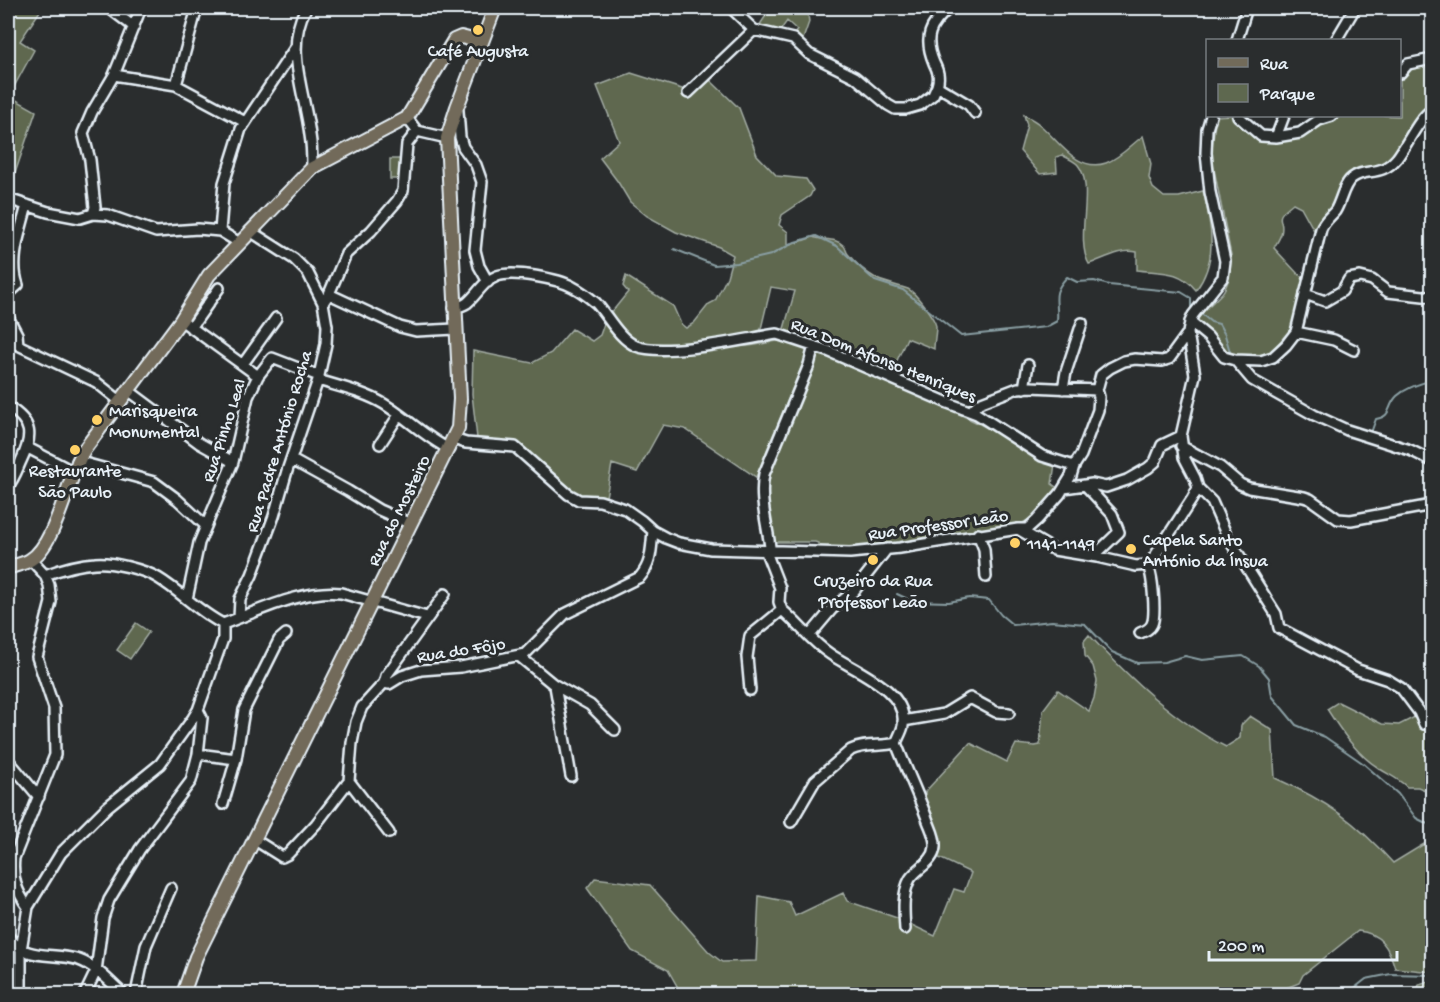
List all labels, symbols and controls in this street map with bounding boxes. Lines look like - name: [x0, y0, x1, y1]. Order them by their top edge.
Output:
- marker: Café Augusta: [471, 23, 485, 37]
- legend: [1206, 39, 1401, 117]
- place label: Café Augusta: [428, 42, 529, 63]
- text: Rua: [1260, 55, 1289, 76]
- text: Parque: [1259, 85, 1316, 106]
- street label: Rua Dom Afonso Henriques: [787, 314, 980, 409]
- street label: Rua Padre António Rocha: [243, 347, 318, 535]
- street label: Rua Pinho Leal: [199, 376, 252, 485]
- place label: Marisqueira Monumental: [109, 402, 200, 444]
- marker: Marisqueira Monumental: [90, 413, 104, 427]
- marker: Restaurante São Paulo: [68, 443, 82, 457]
- street label: Rua do Mosteiro: [364, 452, 436, 570]
- place label: Restaurante São Paulo: [29, 462, 122, 504]
- street label: Rua Professor Leão: [867, 506, 1010, 547]
- place label: Capela Santo António da Ínsua: [1143, 531, 1269, 573]
- place label: 1141-1149: [1026, 535, 1095, 556]
- marker: 1141-1149: [1008, 536, 1022, 550]
- marker: Capela Santo António da Ínsua: [1124, 542, 1138, 556]
- marker: Cruzeiro da Rua Professor Leão: [866, 553, 880, 567]
- place label: Cruzeiro da Rua Professor Leão: [814, 572, 933, 614]
- street label: Rua do Fôjo: [416, 634, 507, 669]
- scale bar: [1209, 924, 1396, 962]
- text: 200 m: [1218, 937, 1265, 958]

